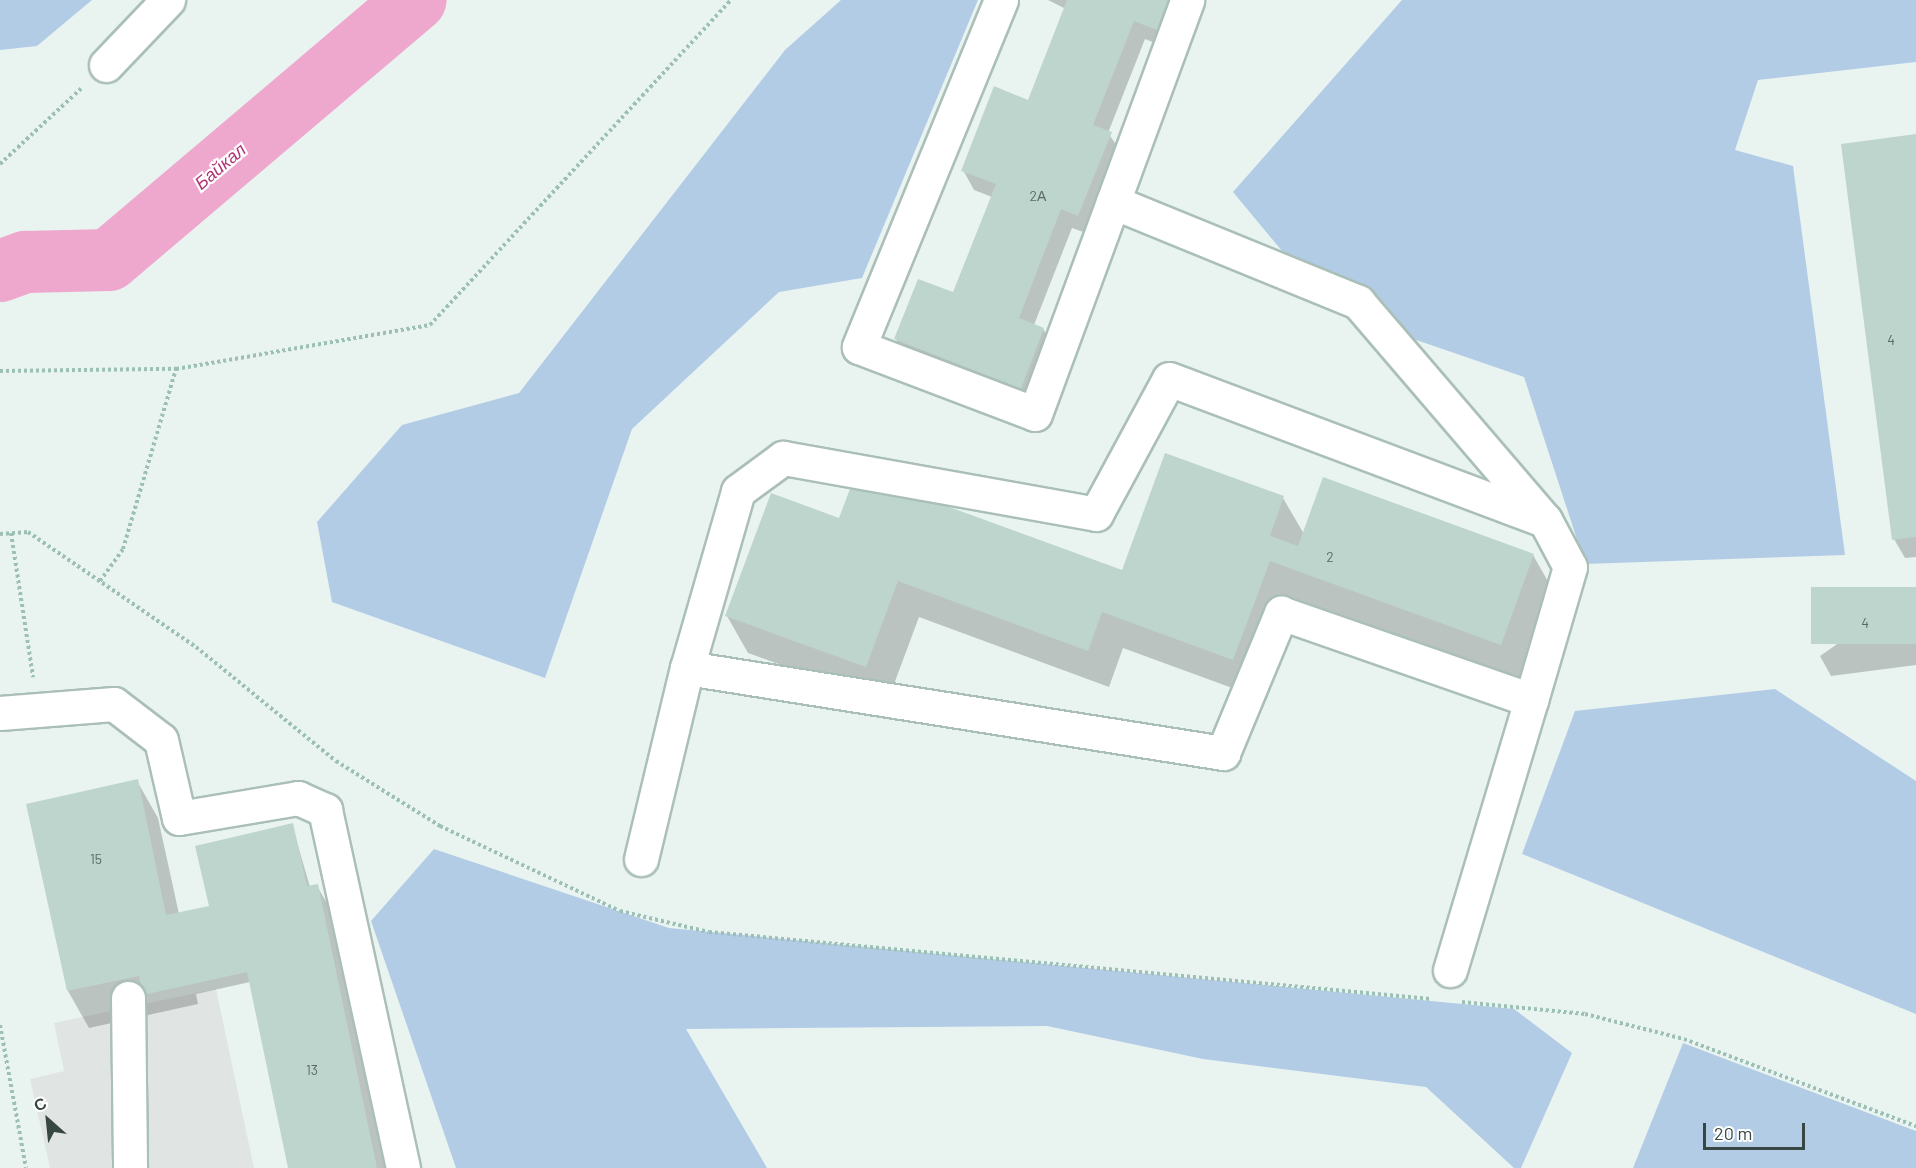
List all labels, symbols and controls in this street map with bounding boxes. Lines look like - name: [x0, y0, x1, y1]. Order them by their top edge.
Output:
- water label: Байкал: [190, 138, 250, 194]
- house number: 2А: [1030, 188, 1046, 204]
- house number: 4: [1887, 332, 1895, 348]
- house number: 2: [1326, 549, 1334, 565]
- house number: 4: [1861, 615, 1869, 631]
- house number: 15: [90, 851, 102, 867]
- house number: 13: [306, 1062, 318, 1078]
- north arrow: [18, 1090, 78, 1150]
- text: С: [30, 1092, 49, 1115]
- scale bar: [1706, 1111, 1808, 1149]
- text: 20 m: [1714, 1122, 1752, 1144]

